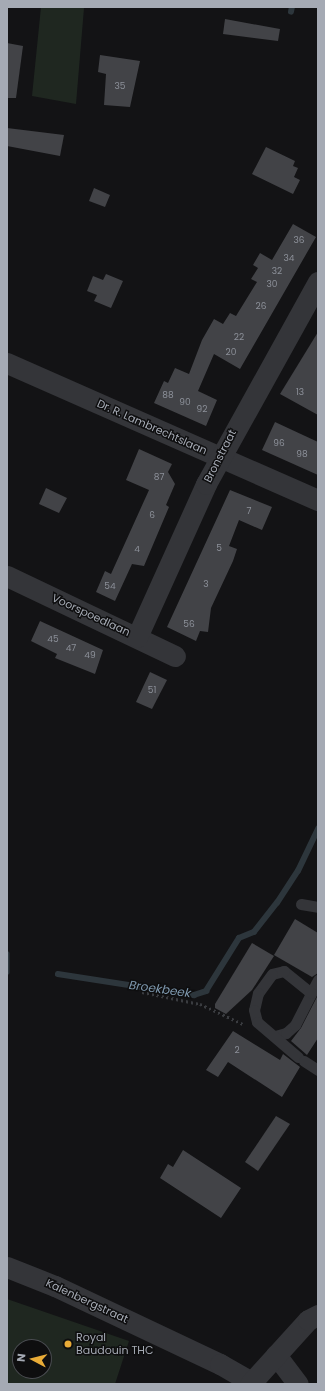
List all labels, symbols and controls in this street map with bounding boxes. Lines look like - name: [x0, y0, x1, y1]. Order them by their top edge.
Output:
- house number: 35: [115, 81, 125, 91]
- house number: 36: [293, 235, 305, 245]
- house number: 34: [284, 253, 294, 263]
- house number: 32: [272, 266, 282, 276]
- house number: 30: [267, 279, 277, 289]
- house number: 26: [256, 301, 266, 311]
- house number: 22: [234, 332, 244, 342]
- house number: 20: [226, 347, 236, 357]
- house number: 13: [296, 387, 304, 397]
- house number: 88: [162, 390, 174, 400]
- street label: Dr. R. Lambrechtslaan: [95, 397, 209, 457]
- house number: 90: [179, 397, 191, 407]
- house number: 92: [197, 404, 207, 414]
- street label: Bronstraat: [201, 427, 239, 485]
- house number: 96: [273, 438, 285, 448]
- house number: 98: [296, 449, 308, 459]
- house number: 87: [154, 472, 164, 482]
- house number: 7: [247, 506, 251, 516]
- house number: 6: [149, 510, 155, 520]
- house number: 5: [216, 543, 222, 553]
- house number: 4: [134, 544, 140, 554]
- house number: 3: [203, 579, 209, 589]
- house number: 54: [104, 581, 116, 591]
- street label: Voorspoedlaan: [50, 591, 132, 639]
- house number: 56: [183, 619, 195, 629]
- house number: 45: [47, 634, 59, 644]
- house number: 47: [66, 643, 76, 653]
- house number: 49: [84, 650, 96, 660]
- house number: 51: [148, 685, 156, 695]
- water label: Broekbeek: [128, 978, 192, 1000]
- house number: 2: [234, 1045, 240, 1055]
- street label: Kalenbergstraat: [44, 1276, 130, 1326]
- place label: Royal Baudouin THC: [76, 1331, 153, 1357]
- north arrow: [12, 1339, 52, 1379]
- marker: Royal Baudouin THC: [63, 1339, 73, 1349]
- text: N: [13, 1353, 30, 1363]

